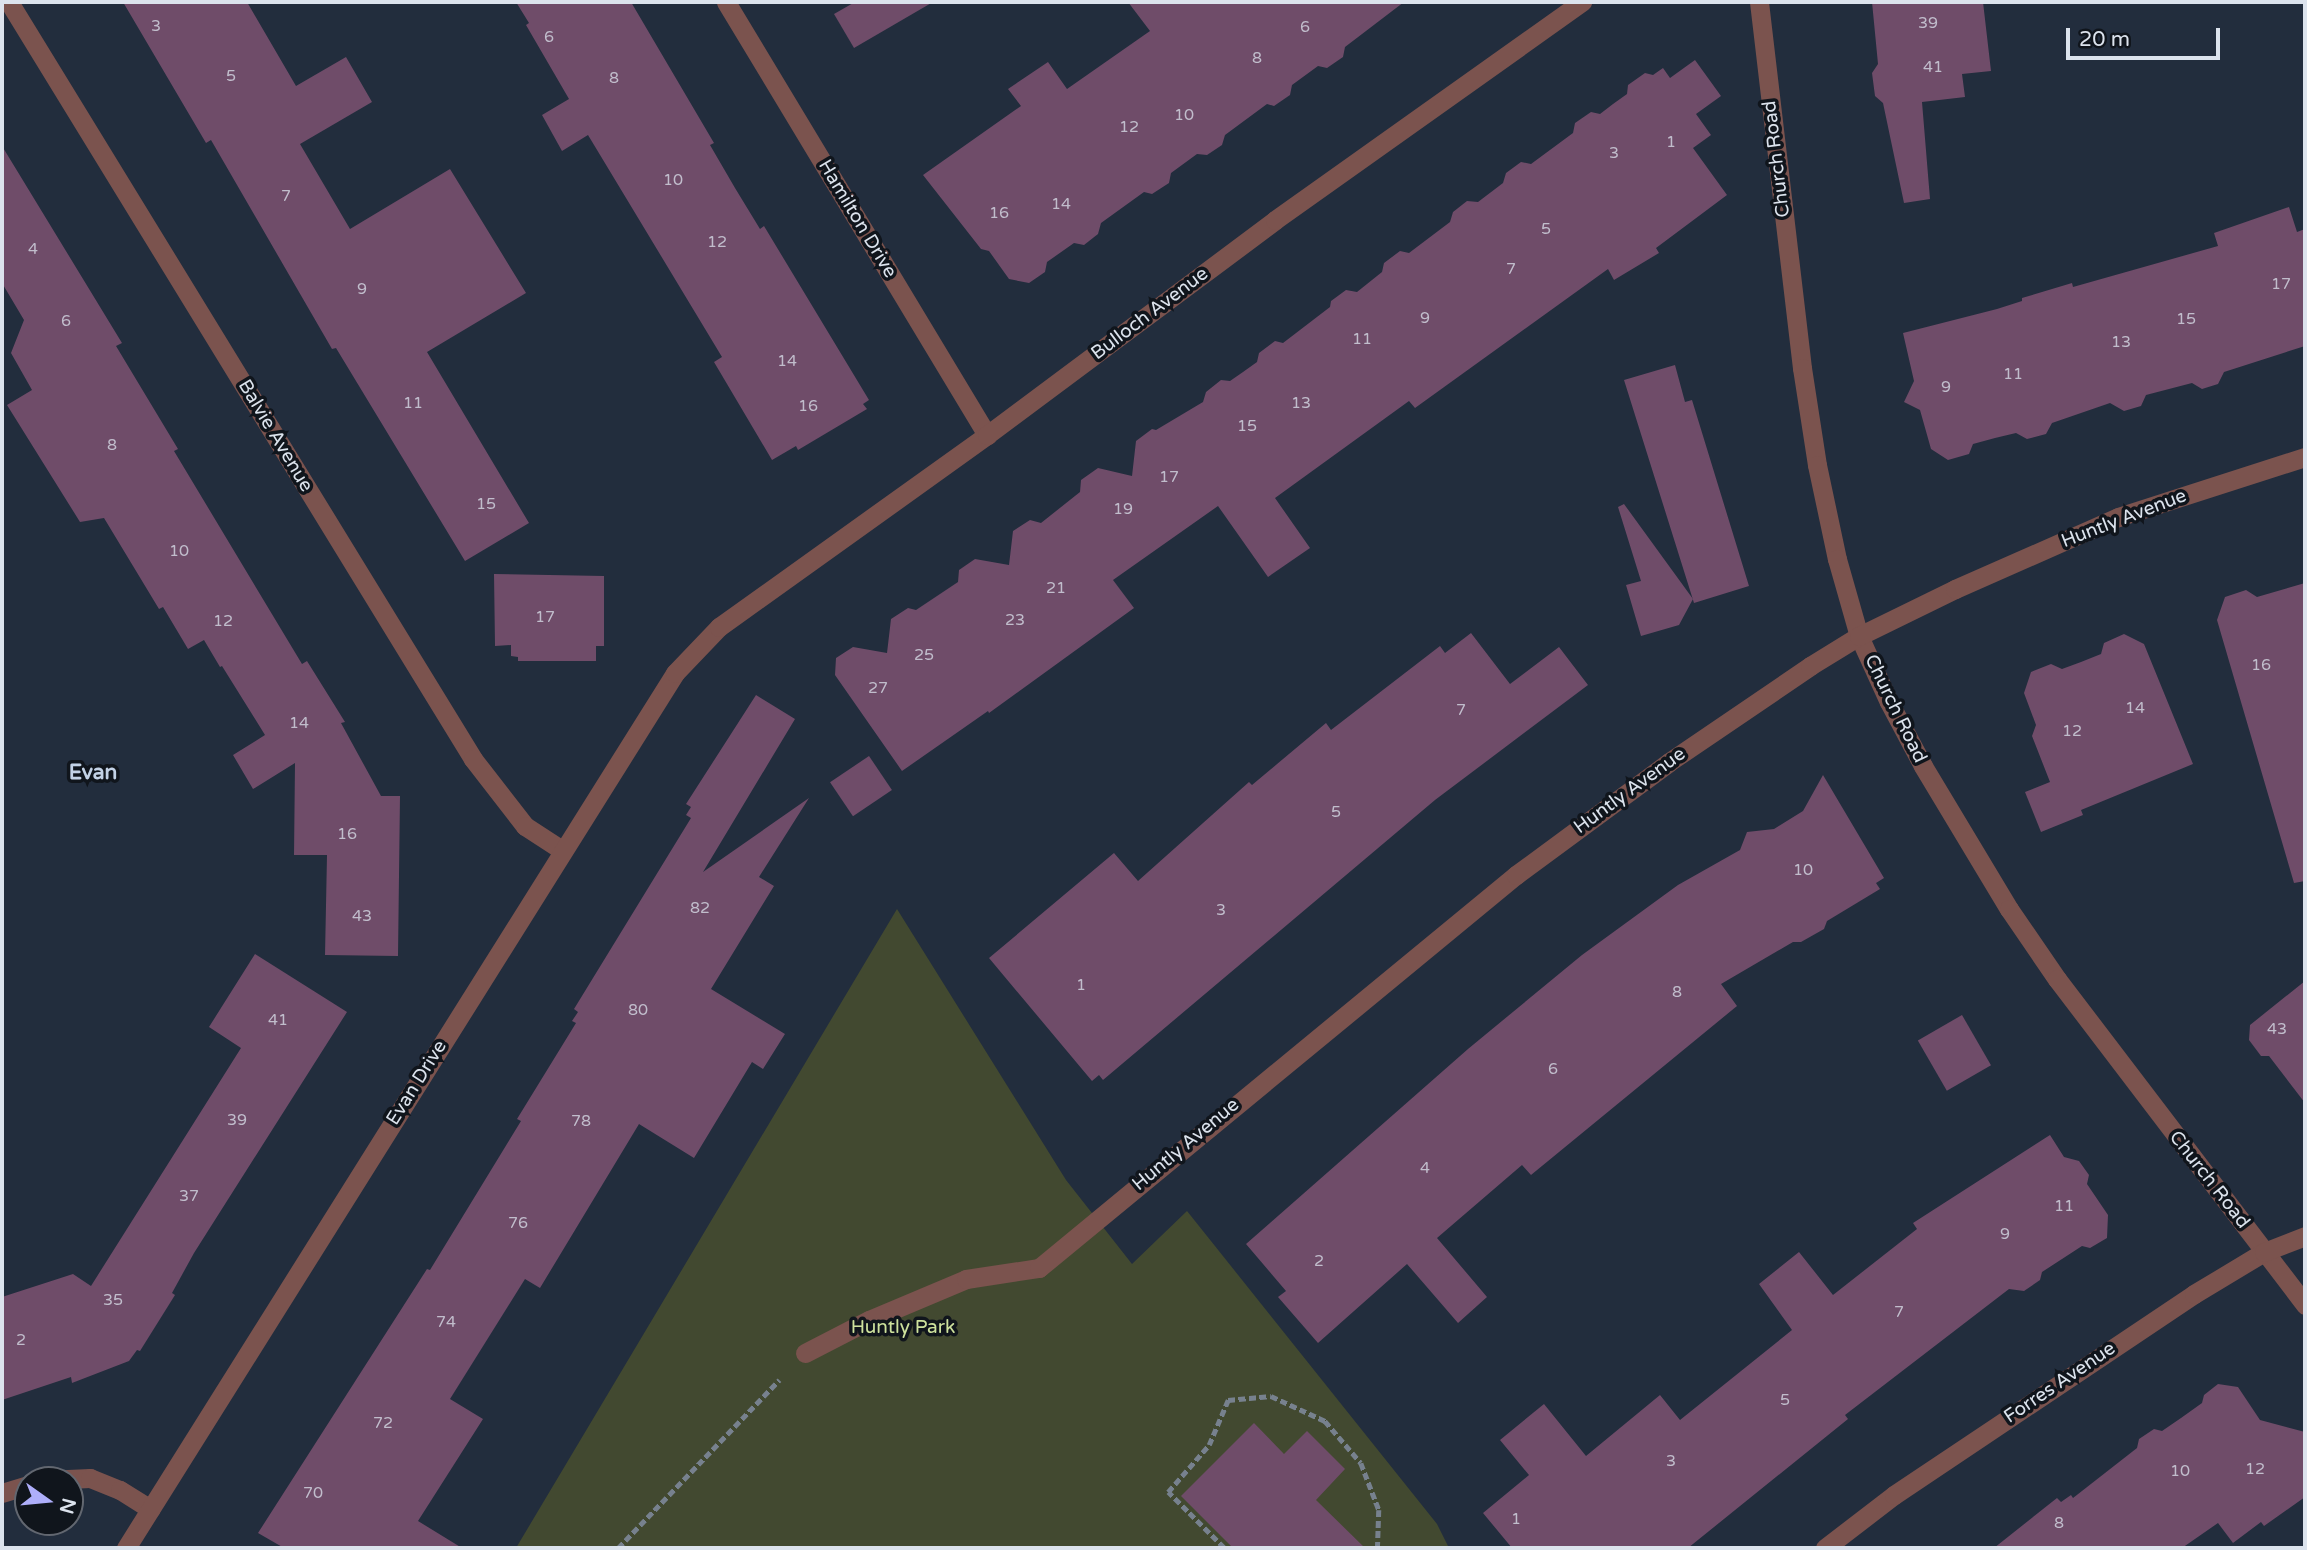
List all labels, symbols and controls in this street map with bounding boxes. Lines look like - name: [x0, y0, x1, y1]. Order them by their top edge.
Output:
- house number: 39: [1918, 13, 1938, 33]
- scale bar: [2069, 14, 2223, 58]
- house number: 3: [151, 16, 161, 36]
- house number: 6: [1300, 17, 1310, 37]
- house number: 6: [544, 27, 554, 47]
- text: 20 m: [2079, 27, 2130, 52]
- house number: 8: [1252, 48, 1262, 68]
- house number: 41: [1923, 57, 1943, 77]
- house number: 5: [226, 66, 236, 86]
- house number: 8: [609, 68, 619, 88]
- street label: Church Road: [1759, 99, 1795, 219]
- house number: 10: [1174, 105, 1194, 125]
- house number: 12: [1119, 117, 1139, 137]
- house number: 1: [1666, 132, 1676, 152]
- house number: 3: [1609, 143, 1619, 163]
- street label: Hamilton Drive: [813, 156, 901, 282]
- house number: 10: [663, 170, 683, 190]
- house number: 7: [281, 186, 291, 206]
- house number: 14: [1051, 194, 1071, 214]
- house number: 16: [989, 203, 1009, 223]
- house number: 5: [1541, 219, 1551, 239]
- house number: 12: [707, 232, 727, 252]
- house number: 4: [28, 239, 38, 259]
- house number: 7: [1506, 259, 1516, 279]
- street label: Bulloch Avenue: [1087, 263, 1213, 365]
- house number: 17: [2271, 274, 2291, 294]
- house number: 9: [357, 279, 367, 299]
- house number: 9: [1420, 308, 1430, 328]
- house number: 15: [2176, 309, 2196, 329]
- house number: 6: [61, 311, 71, 331]
- house number: 11: [1352, 329, 1372, 349]
- house number: 13: [2111, 332, 2131, 352]
- house number: 14: [777, 351, 797, 371]
- house number: 11: [2003, 364, 2023, 384]
- street label: Balvie Avenue: [233, 376, 317, 496]
- house number: 9: [1941, 377, 1951, 397]
- house number: 11: [403, 393, 423, 413]
- house number: 13: [1291, 393, 1311, 413]
- house number: 16: [798, 396, 818, 416]
- house number: 15: [1237, 416, 1257, 436]
- house number: 8: [107, 435, 117, 455]
- house number: 17: [1159, 467, 1179, 487]
- street label: Huntly Avenue: [2058, 485, 2190, 553]
- house number: 15: [476, 494, 496, 514]
- house number: 19: [1113, 499, 1133, 519]
- house number: 10: [169, 541, 189, 561]
- house number: 21: [1046, 578, 1066, 598]
- house number: 17: [535, 607, 555, 627]
- house number: 23: [1005, 610, 1025, 630]
- house number: 12: [213, 611, 233, 631]
- house number: 25: [914, 645, 934, 665]
- street label: Church Road: [1859, 651, 1931, 767]
- house number: 16: [2251, 655, 2271, 675]
- house number: 27: [868, 678, 888, 698]
- house number: 14: [2125, 698, 2145, 718]
- house number: 7: [1456, 700, 1466, 720]
- house number: 14: [289, 713, 309, 733]
- house number: 12: [2062, 721, 2082, 741]
- street label: Huntly Avenue: [1570, 743, 1690, 839]
- district label: Evan: [69, 760, 117, 786]
- house number: 5: [1331, 802, 1341, 822]
- house number: 16: [337, 824, 357, 844]
- house number: 10: [1793, 860, 1813, 880]
- house number: 82: [690, 898, 710, 918]
- house number: 3: [1216, 900, 1226, 920]
- house number: 43: [352, 906, 372, 926]
- house number: 1: [1076, 975, 1086, 995]
- house number: 8: [1672, 982, 1682, 1002]
- house number: 80: [628, 1000, 648, 1020]
- house number: 41: [268, 1010, 288, 1030]
- house number: 43: [2267, 1019, 2287, 1039]
- street label: Evan Drive: [382, 1036, 452, 1130]
- house number: 6: [1548, 1059, 1558, 1079]
- street label: Huntly Avenue: [1128, 1094, 1244, 1196]
- house number: 39: [227, 1110, 247, 1130]
- house number: 78: [571, 1111, 591, 1131]
- street label: Church Road: [2164, 1127, 2254, 1233]
- house number: 4: [1420, 1158, 1430, 1178]
- house number: 37: [179, 1186, 199, 1206]
- house number: 11: [2054, 1196, 2074, 1216]
- house number: 76: [508, 1213, 528, 1233]
- house number: 9: [2000, 1224, 2010, 1244]
- house number: 2: [1314, 1251, 1324, 1271]
- house number: 35: [103, 1290, 123, 1310]
- house number: 7: [1894, 1302, 1904, 1322]
- house number: 74: [436, 1312, 456, 1332]
- park label: Huntly Park: [851, 1317, 955, 1339]
- house number: 2: [16, 1330, 26, 1350]
- street label: Forres Avenue: [2000, 1337, 2120, 1429]
- house number: 5: [1780, 1390, 1790, 1410]
- house number: 72: [373, 1413, 393, 1433]
- house number: 3: [1666, 1451, 1676, 1471]
- house number: 12: [2245, 1459, 2265, 1479]
- house number: 10: [2170, 1461, 2190, 1481]
- north arrow: [14, 1466, 84, 1536]
- house number: 70: [303, 1483, 323, 1503]
- text: N: [55, 1496, 80, 1516]
- house number: 1: [1511, 1509, 1521, 1529]
- house number: 8: [2054, 1513, 2064, 1533]

